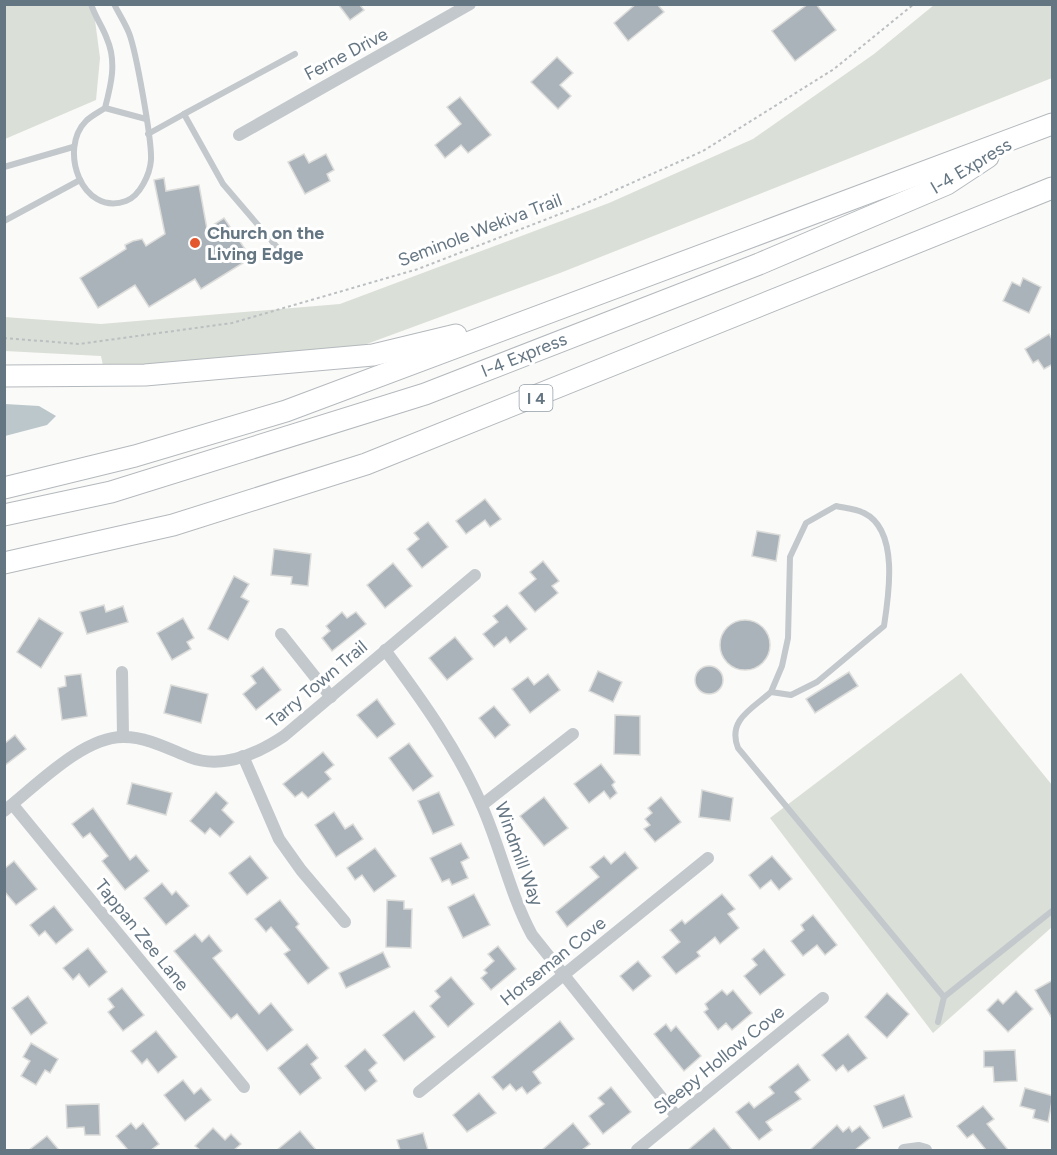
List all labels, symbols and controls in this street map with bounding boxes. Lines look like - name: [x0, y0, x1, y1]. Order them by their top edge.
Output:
- street label: Ferne Drive: [300, 23, 392, 85]
- street label: I-4 Express: [927, 133, 1015, 199]
- street label: Seminole Wekiva Trail: [395, 189, 565, 271]
- place label: Church on the Living Edge: [207, 222, 324, 265]
- marker: Church on the Living Edge: [188, 236, 202, 250]
- street label: I-4 Express: [478, 328, 570, 382]
- road number: I 4: [520, 385, 552, 411]
- street label: Tarry Town Trail: [262, 636, 372, 732]
- street label: Windmill Way: [490, 799, 548, 909]
- street label: Tappan Zee Lane: [90, 875, 194, 995]
- street label: Horseman Cove: [496, 912, 610, 1010]
- street label: Sleepy Hollow Cove: [649, 1000, 789, 1119]

